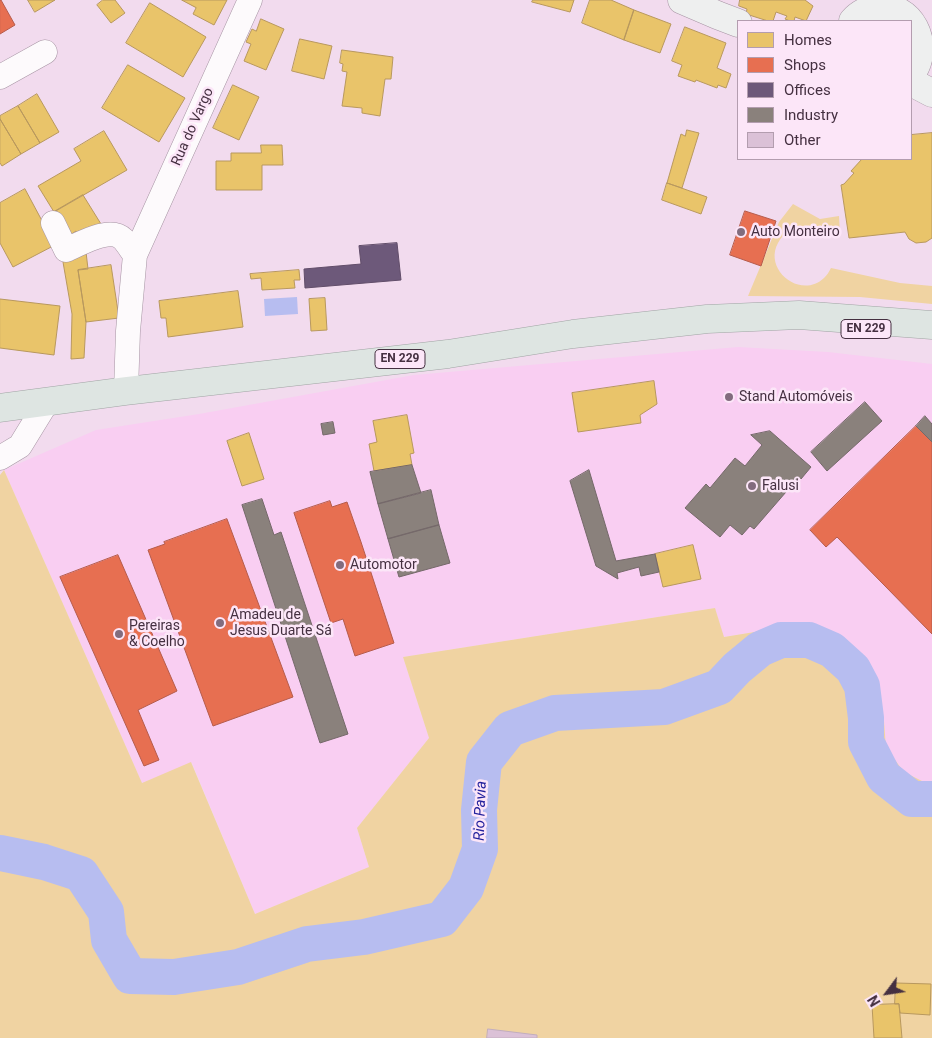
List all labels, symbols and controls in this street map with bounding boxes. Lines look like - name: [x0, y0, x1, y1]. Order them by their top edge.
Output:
- legend: [737, 20, 912, 160]
- text: Homes: [784, 31, 832, 49]
- text: Shops: [784, 56, 826, 74]
- text: Offices: [784, 81, 831, 99]
- street label: Rua do Vargo: [168, 85, 218, 169]
- text: Industry: [784, 106, 838, 124]
- text: Other: [784, 131, 821, 149]
- place label: Auto Monteiro: [751, 224, 840, 240]
- marker: Auto Monteiro: [735, 226, 747, 238]
- road number: EN 229: [841, 320, 891, 338]
- road number: EN 229: [375, 349, 425, 368]
- place label: Stand Automóveis: [739, 389, 853, 405]
- marker: Stand Automóveis: [723, 391, 735, 403]
- place label: Falusi: [762, 478, 799, 494]
- marker: Falusi: [746, 480, 758, 492]
- place label: Automotor: [350, 557, 417, 573]
- marker: Automotor: [334, 559, 346, 571]
- place label: Amadeu de Jesus Duarte Sá: [230, 607, 332, 640]
- marker: Amadeu de Jesus Duarte Sá: [214, 617, 226, 629]
- place label: Pereiras & Coelho: [129, 618, 185, 650]
- marker: Pereiras & Coelho: [113, 628, 125, 640]
- water label: Rio Pavia: [471, 781, 491, 841]
- north arrow: [862, 968, 912, 1018]
- text: N: [865, 992, 884, 1009]

